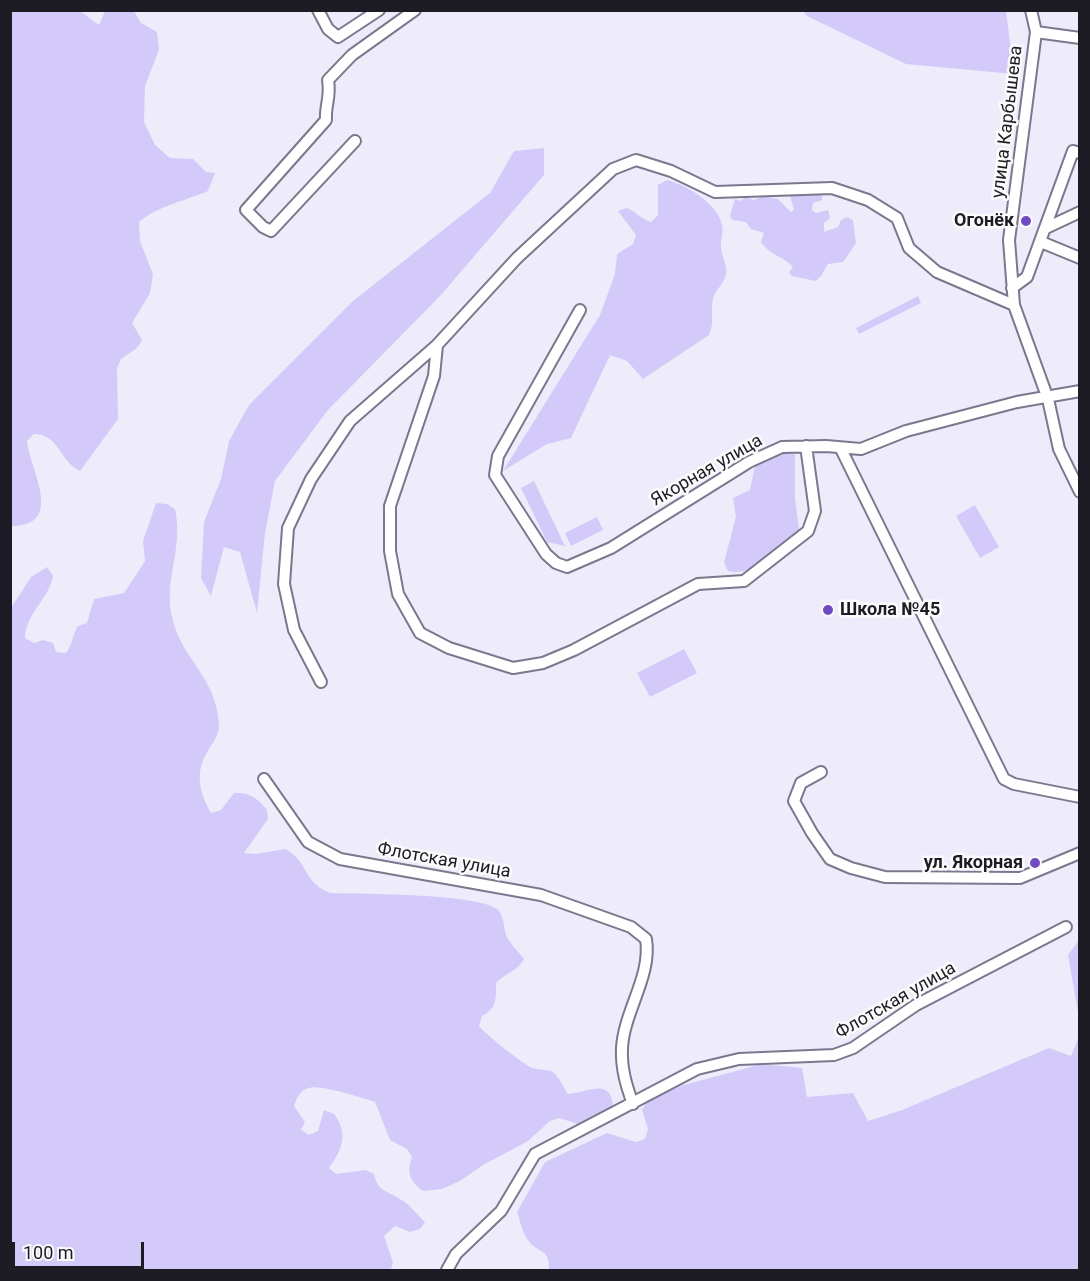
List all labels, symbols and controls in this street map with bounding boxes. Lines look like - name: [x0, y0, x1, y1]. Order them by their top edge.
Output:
- street label: улица Карбышева: [988, 45, 1028, 199]
- place label: Огонёк: [954, 210, 1014, 232]
- marker: Огонёк: [1019, 214, 1033, 228]
- street label: Якорная улица: [647, 430, 767, 512]
- place label: Школа №45: [840, 599, 940, 621]
- marker: Школа №45: [821, 603, 835, 617]
- street label: Флотская улица: [376, 839, 512, 883]
- place label: ул. Якорная: [924, 852, 1023, 874]
- marker: ул. Якорная: [1028, 856, 1042, 870]
- street label: Флотская улица: [832, 958, 960, 1044]
- scale bar: [15, 1230, 147, 1268]
- text: 100 m: [23, 1242, 74, 1263]

